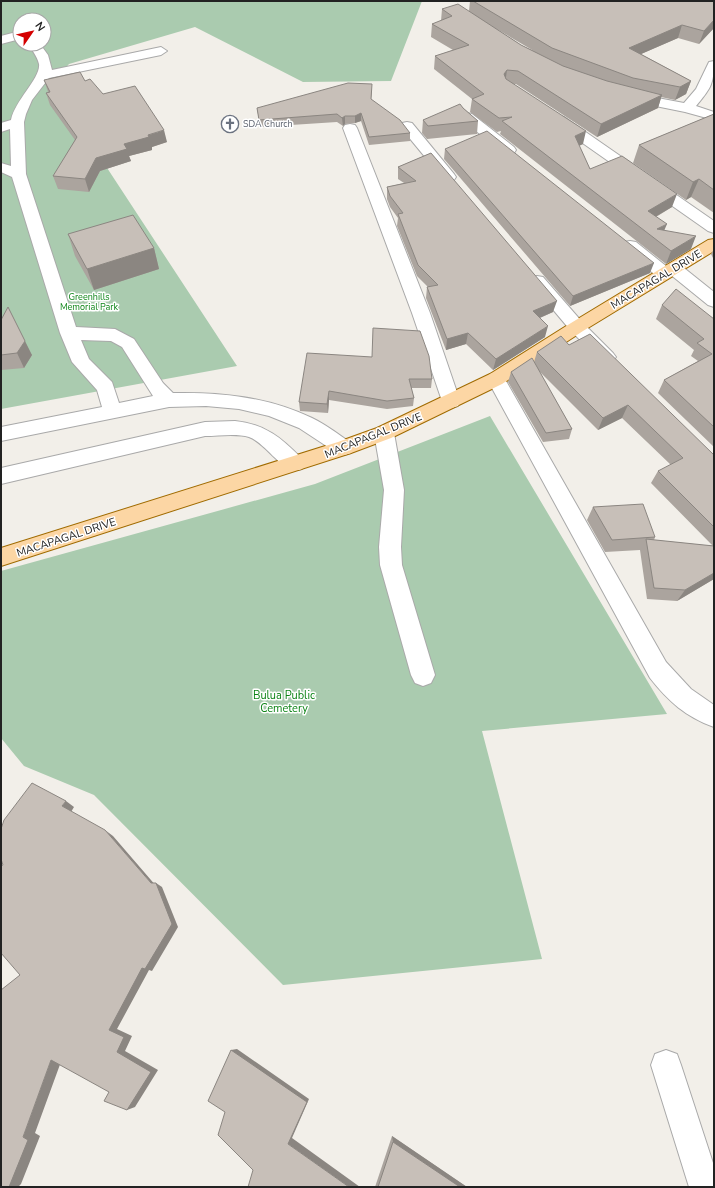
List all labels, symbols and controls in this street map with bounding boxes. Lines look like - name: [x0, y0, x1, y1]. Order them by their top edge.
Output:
- north arrow: [12, 12, 52, 52]
- text: N: [31, 19, 48, 34]
- church icon: SDA Church: [220, 114, 240, 134]
- place label: SDA Church: [243, 118, 293, 130]
- street label: MACAPAGAL DRIVE: [608, 246, 705, 313]
- park label: Greenhills Memorial Park: [60, 291, 119, 313]
- street label: MACAPAGAL DRIVE: [322, 409, 424, 462]
- street label: MACAPAGAL DRIVE: [15, 514, 118, 561]
- park label: Bulua Public Cemetery: [253, 688, 315, 716]

